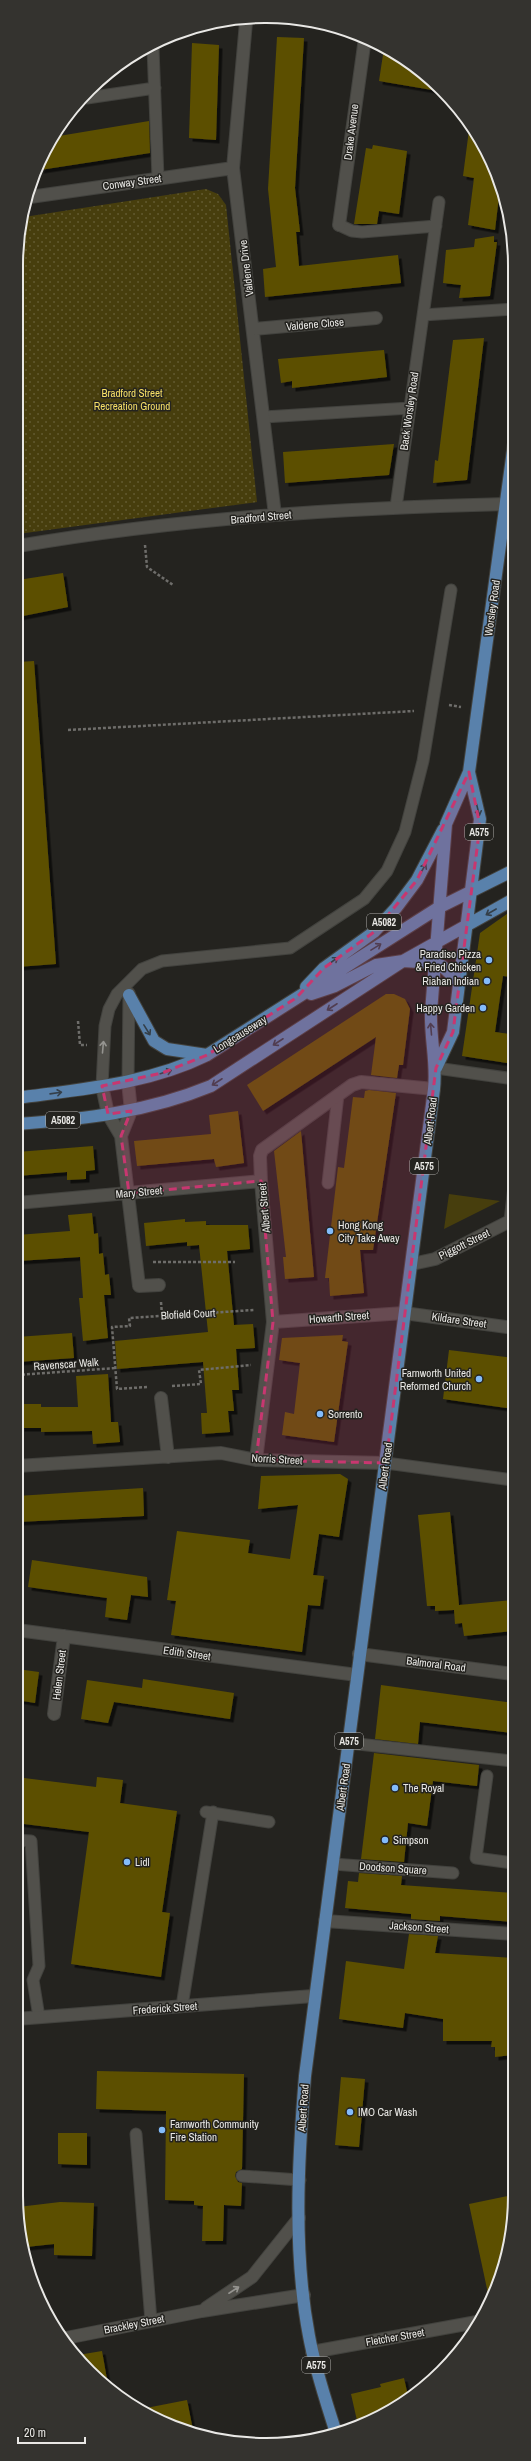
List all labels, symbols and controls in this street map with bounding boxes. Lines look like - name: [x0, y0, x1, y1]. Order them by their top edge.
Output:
- street label: Drake Avenue: [341, 103, 361, 161]
- street label: Conway Street: [102, 171, 163, 193]
- street label: Valdene Drive: [236, 239, 256, 297]
- street label: Valdene Close: [285, 314, 345, 334]
- street label: Back Worsley Road: [397, 371, 421, 451]
- park label: Bradford Street Recreation Ground: [94, 386, 170, 413]
- street label: Bradford Street: [230, 507, 293, 527]
- street label: Worsley Road: [481, 579, 503, 637]
- one-way arrow: [475, 803, 483, 816]
- road number: A575: [465, 824, 493, 840]
- one-way arrow: [419, 863, 427, 875]
- one-way arrow: [485, 908, 497, 916]
- road number: A5082: [367, 914, 401, 930]
- one-way arrow: [370, 943, 382, 951]
- place label: Paradiso Pizza & Fried Chicken: [416, 947, 481, 974]
- marker: Paradiso Pizza & Fried Chicken: [484, 955, 494, 965]
- one-way arrow: [327, 956, 338, 965]
- place label: Riahan Indian: [422, 974, 479, 988]
- marker: Riahan Indian: [482, 976, 492, 986]
- place label: Happy Garden: [416, 1001, 475, 1015]
- one-way arrow: [327, 1003, 338, 1011]
- marker: Happy Garden: [478, 1003, 488, 1013]
- street label: Longcauseway: [211, 1012, 270, 1056]
- one-way arrow: [427, 1023, 435, 1036]
- one-way arrow: [142, 1024, 151, 1035]
- one-way arrow: [273, 1038, 284, 1046]
- one-way arrow: [99, 1041, 106, 1054]
- one-way arrow: [159, 1068, 172, 1075]
- one-way arrow: [212, 1077, 223, 1086]
- one-way arrow: [49, 1089, 62, 1097]
- street label: Albert Road: [420, 1097, 440, 1146]
- road number: A5082: [46, 1112, 80, 1128]
- road number: A575: [410, 1158, 438, 1174]
- street label: Albert Street: [255, 1182, 273, 1235]
- street label: Mary Street: [115, 1183, 163, 1201]
- place label: Hong Kong City Take Away: [338, 1218, 400, 1245]
- street label: Piggott Street: [436, 1225, 492, 1262]
- marker: Hong Kong City Take Away: [325, 1226, 335, 1236]
- street label: Blofield Court: [160, 1306, 216, 1322]
- street label: Howarth Street: [308, 1308, 370, 1326]
- street label: Kildare Street: [431, 1309, 488, 1331]
- street label: Ravenscar Walk: [33, 1355, 100, 1373]
- place label: Farnworth United Reformed Church: [400, 1366, 471, 1393]
- marker: Farnworth United Reformed Church: [474, 1374, 484, 1384]
- place label: Sorrento: [328, 1407, 363, 1421]
- marker: Sorrento: [315, 1409, 325, 1419]
- street label: Albert Road: [375, 1441, 395, 1492]
- street label: Norris Street: [251, 1451, 303, 1467]
- street label: Edith Street: [162, 1643, 212, 1663]
- street label: Helen Street: [49, 1649, 69, 1701]
- street label: Balmoral Road: [406, 1653, 466, 1675]
- road number: A575: [335, 1733, 363, 1749]
- street label: Albert Road: [333, 1762, 353, 1813]
- place label: The Royal: [403, 1781, 444, 1795]
- marker: The Royal: [390, 1783, 400, 1793]
- place label: Simpson: [393, 1833, 429, 1847]
- marker: Simpson: [380, 1835, 390, 1845]
- place label: Lidl: [135, 1855, 150, 1869]
- marker: Lidl: [122, 1857, 132, 1867]
- street label: Doodson Square: [359, 1859, 427, 1877]
- street label: Jackson Street: [389, 1918, 450, 1936]
- street label: Frederick Street: [132, 1999, 198, 2017]
- street label: Albert Road: [294, 2084, 312, 2133]
- place label: IMO Car Wash: [358, 2105, 417, 2119]
- marker: IMO Car Wash: [345, 2107, 355, 2117]
- place label: Farnworth Community Fire Station: [170, 2117, 259, 2144]
- marker: Farnworth Community Fire Station: [157, 2125, 167, 2135]
- one-way arrow: [228, 2286, 239, 2294]
- street label: Brackley Street: [103, 2311, 166, 2337]
- street label: Fletcher Street: [365, 2325, 426, 2349]
- road number: A575: [302, 2357, 330, 2373]
- scale bar: [18, 2419, 85, 2445]
- text: 20 m: [24, 2425, 46, 2441]

